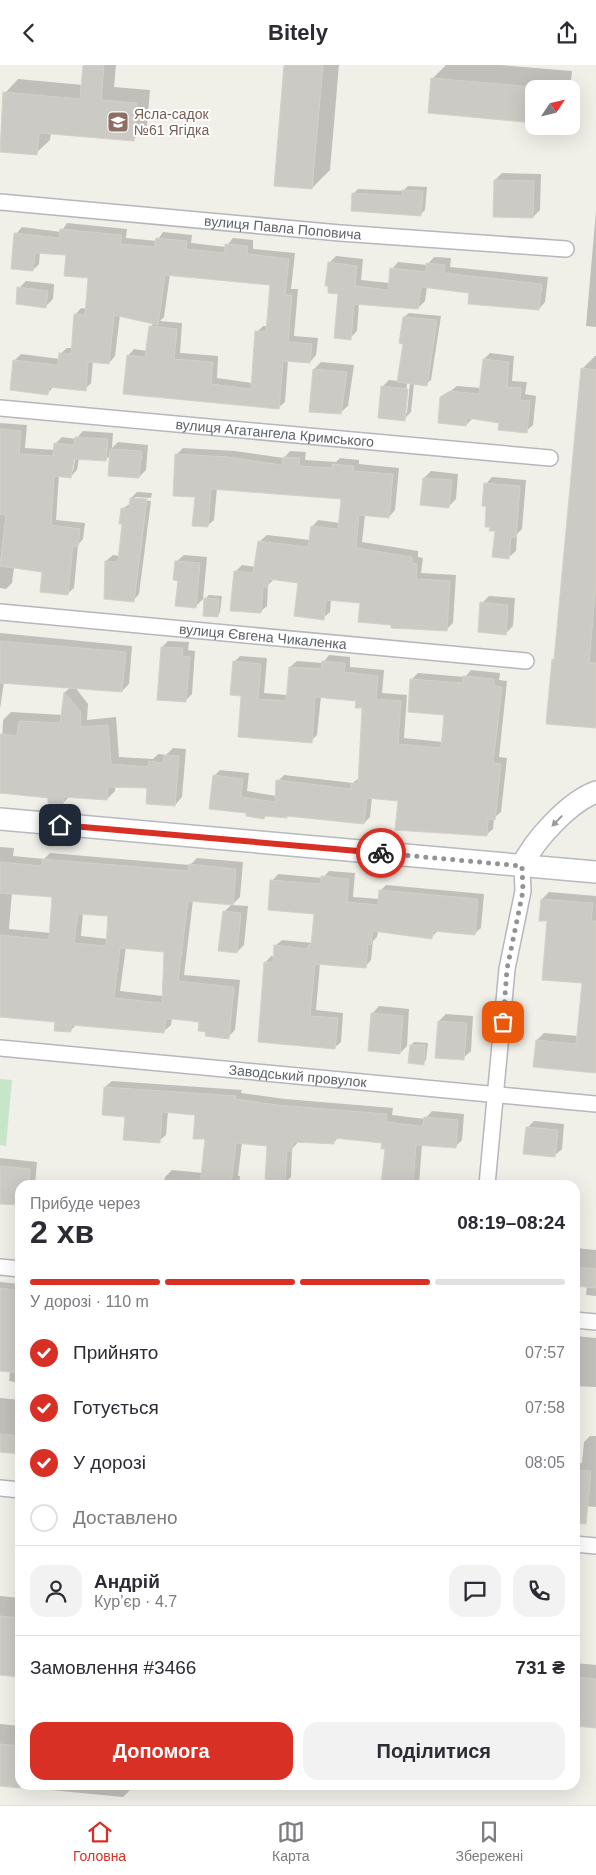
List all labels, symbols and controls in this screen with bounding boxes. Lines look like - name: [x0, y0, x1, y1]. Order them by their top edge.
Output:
- icon: back: [15, 19, 43, 47]
- icon: share: [553, 19, 581, 47]
- text: Bitely: [268, 20, 328, 45]
- north arrow: [525, 80, 580, 135]
- map controls: [525, 80, 580, 135]
- place label: Ясла-садок №61 Ягідка: [134, 106, 209, 138]
- school or university icon: Ясла-садок №61 Ягідка: [106, 110, 130, 134]
- street label: вулиця Павла Поповича: [204, 213, 362, 243]
- street label: вулиця Агатангела Кримського: [175, 416, 375, 450]
- street label: вулиця Євгена Чикаленка: [178, 621, 348, 652]
- pin: [39, 804, 81, 846]
- icon: home: [46, 811, 74, 839]
- one-way arrow: [551, 815, 563, 827]
- courier: [356, 828, 406, 878]
- icon: bike: [367, 839, 395, 867]
- pin: [482, 1001, 524, 1043]
- icon: bag: [489, 1008, 517, 1036]
- street label: Заводський провулок: [228, 1062, 368, 1090]
- text: Прибуде через: [30, 1195, 140, 1212]
- text: 08:19–08:24: [457, 1212, 565, 1233]
- text: 2 хв: [30, 1214, 94, 1250]
- text: У дорозі · 110 m: [30, 1293, 149, 1310]
- icon: check: [30, 1339, 58, 1367]
- text: Прийнято: [73, 1342, 158, 1363]
- text: 07:57: [525, 1344, 565, 1361]
- icon: check: [30, 1394, 58, 1422]
- text: Готується: [73, 1397, 159, 1418]
- text: 07:58: [525, 1399, 565, 1416]
- icon: check: [30, 1449, 58, 1477]
- text: У дорозі: [73, 1452, 146, 1473]
- text: 08:05: [525, 1454, 565, 1471]
- text: Доставлено: [73, 1507, 178, 1528]
- button: person: [30, 1565, 82, 1617]
- button: chat: [449, 1565, 501, 1617]
- button: phone: [513, 1565, 565, 1617]
- text: Андрій: [94, 1571, 160, 1592]
- text: Кур’єр · 4.7: [94, 1593, 177, 1610]
- text: Замовлення #3466: [30, 1657, 196, 1678]
- text: 731 ₴: [515, 1657, 565, 1678]
- button: Допомога: [30, 1722, 293, 1780]
- button: Поділитися: [303, 1722, 565, 1780]
- tab: Головна: [73, 1818, 126, 1864]
- tab: Карта: [272, 1818, 310, 1864]
- tab: Збережені: [456, 1818, 523, 1864]

